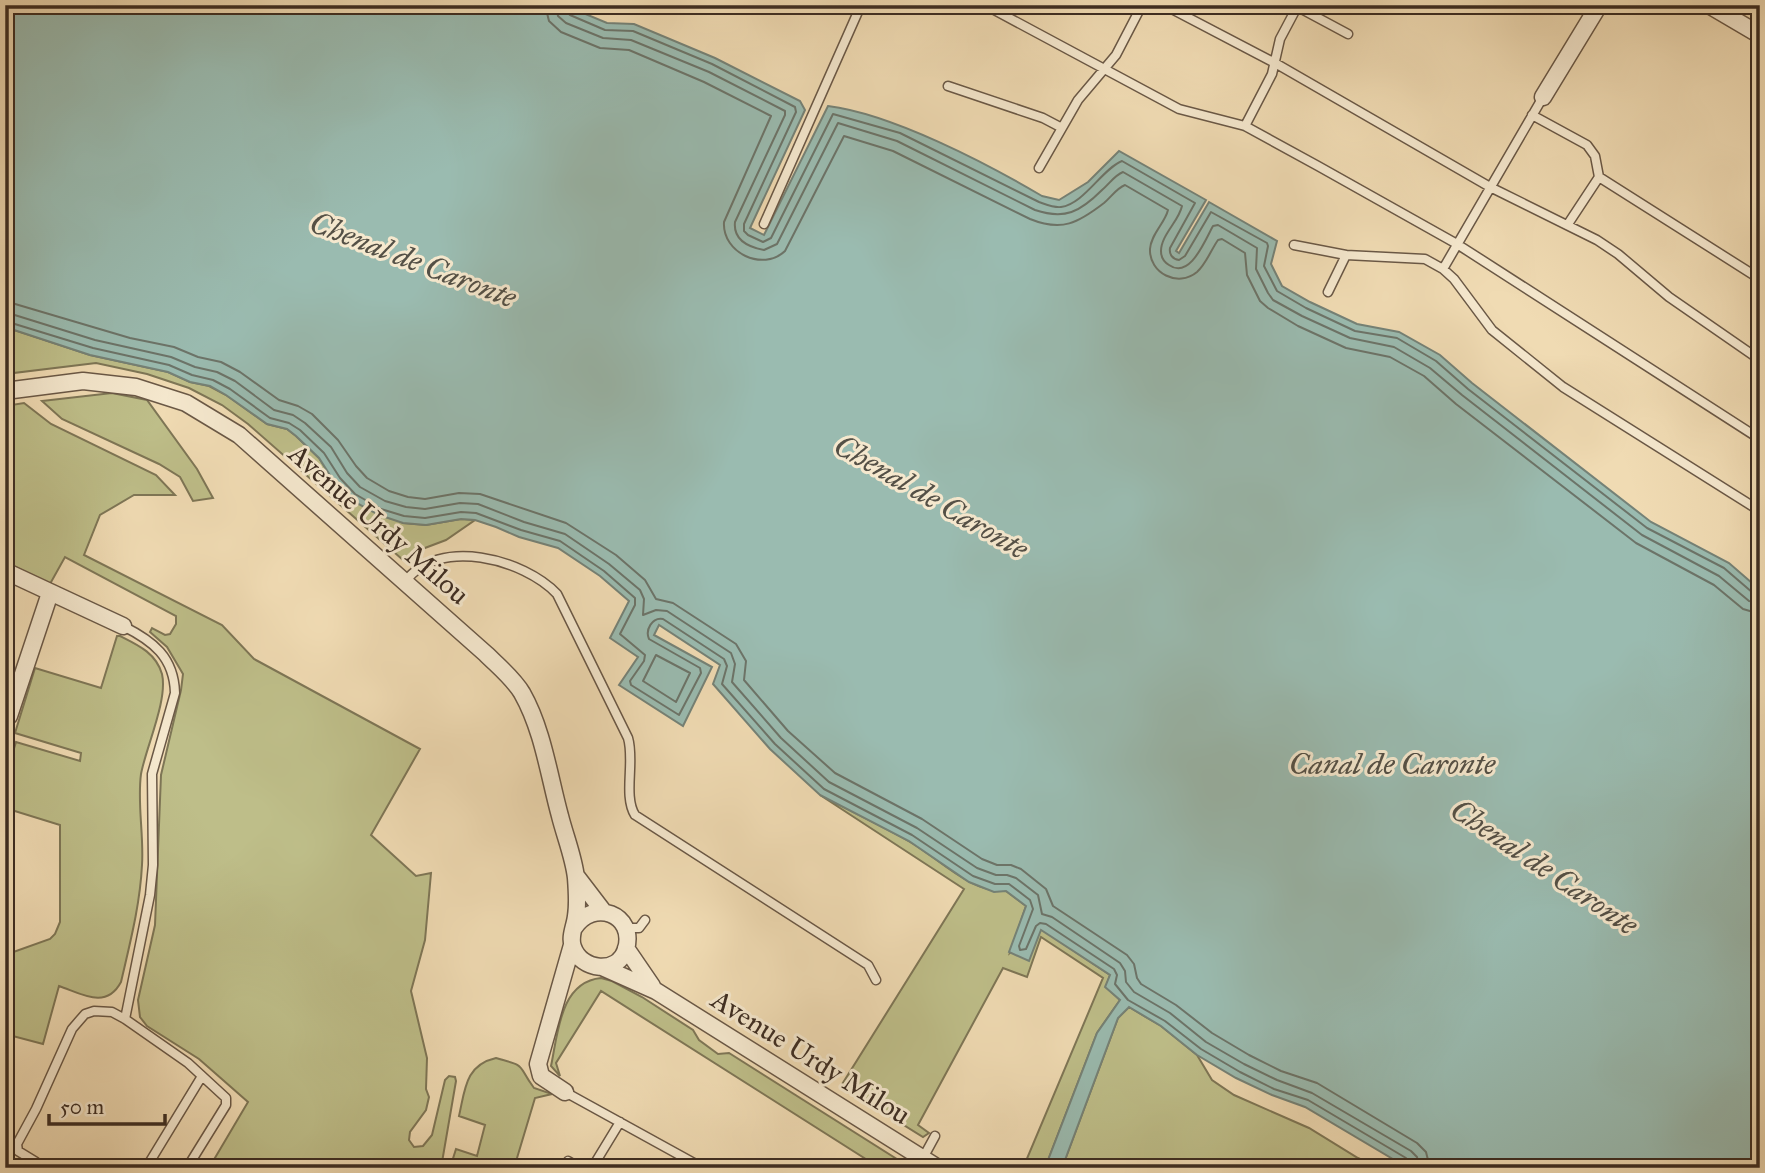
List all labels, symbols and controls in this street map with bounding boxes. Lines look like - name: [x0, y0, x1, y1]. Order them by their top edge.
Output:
- water label: Chenal de Caronte: [305, 204, 522, 316]
- water label: Chenal de Caronte: [828, 427, 1035, 567]
- street label: Avenue Urdy Milou: [281, 435, 477, 612]
- water label: Canal de Caronte: [1289, 746, 1496, 782]
- water label: Chenal de Caronte: [1444, 791, 1645, 943]
- street label: Avenue Urdy Milou: [704, 981, 917, 1132]
- scale bar: [49, 1082, 164, 1126]
- text: 50 m: [60, 1094, 105, 1120]

